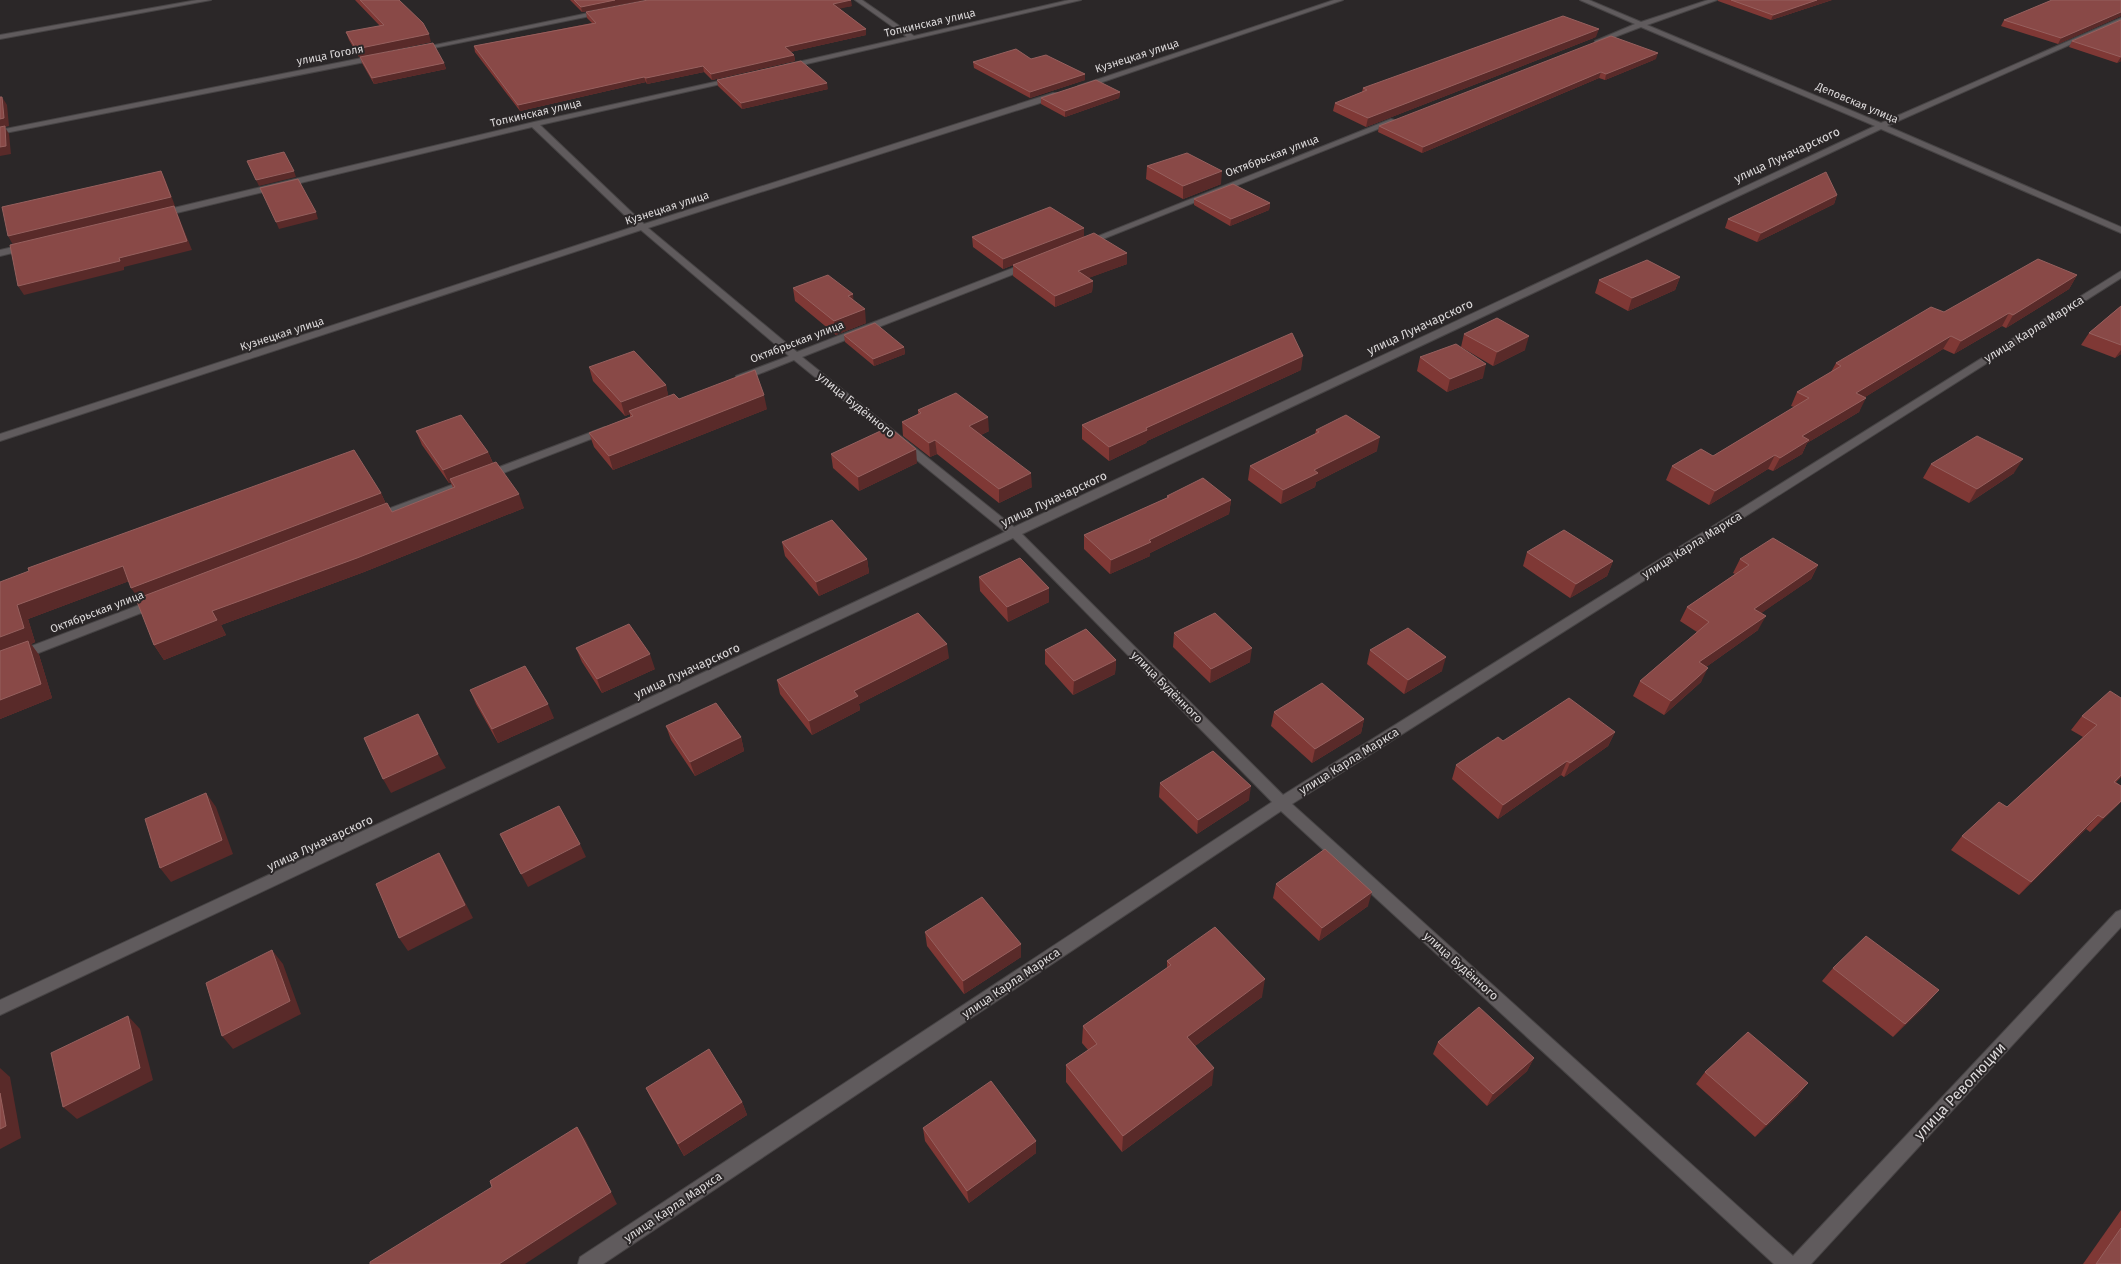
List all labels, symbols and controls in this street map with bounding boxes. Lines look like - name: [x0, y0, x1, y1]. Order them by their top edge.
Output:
- street label: Топкинская улица: [883, 6, 977, 40]
- street label: Кузнецкая улица: [1093, 36, 1181, 76]
- street label: улица Гоголя: [296, 42, 364, 68]
- street label: Деповская улица: [1813, 79, 1900, 126]
- street label: Топкинская улица: [489, 96, 583, 130]
- street label: улица Луначарского: [1732, 124, 1842, 186]
- street label: Октябрьская улица: [1223, 132, 1321, 180]
- street label: Кузнецкая улица: [623, 188, 711, 228]
- street label: улица Карла Маркса: [1982, 293, 2086, 365]
- street label: улица Луначарского: [1365, 296, 1475, 358]
- street label: Кузнецкая улица: [238, 314, 326, 354]
- street label: Октябрьская улица: [748, 318, 846, 366]
- street label: улица Будённого: [814, 369, 898, 441]
- street label: улица Луначарского: [999, 468, 1109, 530]
- street label: улица Карла Маркса: [1640, 509, 1744, 581]
- street label: Октябрьская улица: [48, 588, 146, 636]
- street label: улица Луначарского: [632, 640, 742, 702]
- street label: улица Будённого: [1128, 648, 1206, 726]
- street label: улица Карла Маркса: [1297, 725, 1401, 797]
- street label: улица Луначарского: [265, 812, 375, 874]
- street label: улица Будённого: [1421, 929, 1501, 1003]
- street label: улица Карла Маркса: [959, 945, 1063, 1021]
- street label: улица Революции: [1910, 1039, 2010, 1143]
- street label: улица Карла Маркса: [621, 1169, 725, 1245]

